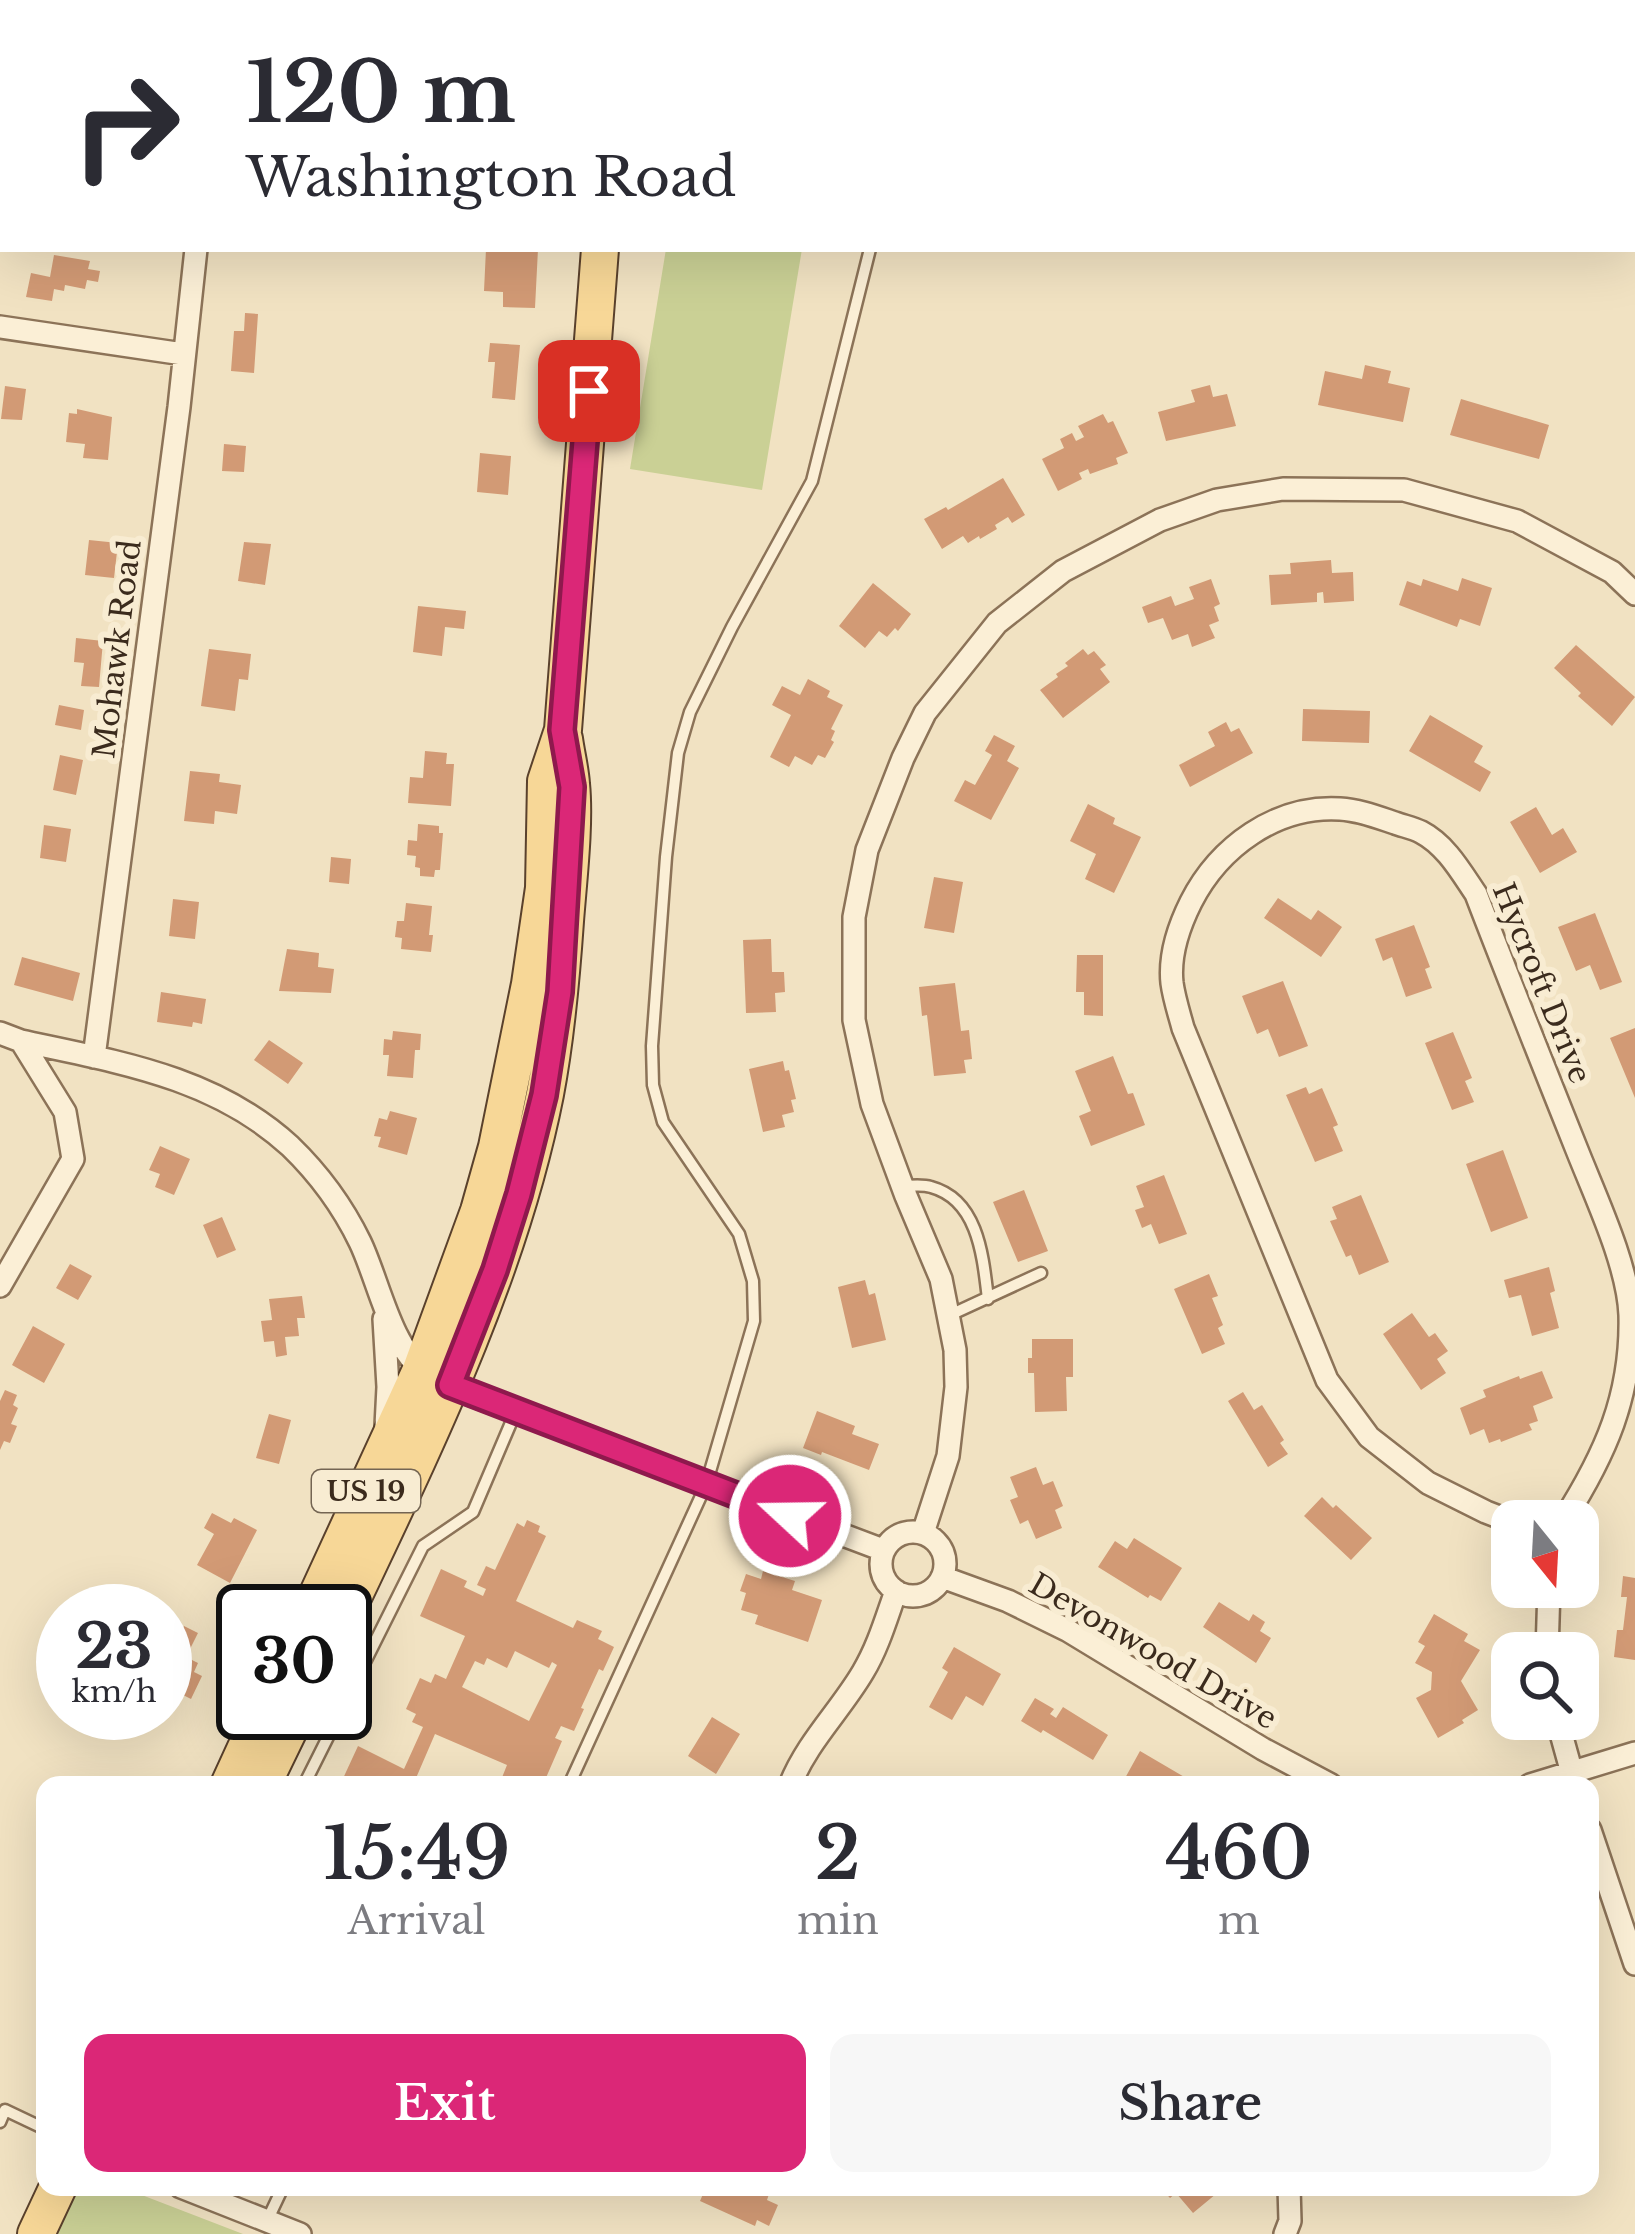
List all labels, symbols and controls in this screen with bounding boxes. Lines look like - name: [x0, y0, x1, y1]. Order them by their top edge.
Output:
- text: 120 m: [246, 41, 516, 145]
- icon: right: [48, 48, 204, 204]
- text: Washington Road: [246, 144, 736, 211]
- pin: [538, 340, 640, 442]
- icon: arrive: [556, 358, 622, 424]
- street label: Mohawk Road: [85, 538, 149, 760]
- street label: Hycroft Drive: [1485, 877, 1599, 1089]
- position arrow: [727, 1453, 853, 1579]
- road number: US 19: [312, 1470, 420, 1512]
- north arrow: [1491, 1500, 1599, 1608]
- map controls: [1491, 1500, 1599, 1740]
- street label: Devonwood Drive: [1023, 1565, 1283, 1737]
- speed limit sign: 30: [216, 1584, 372, 1740]
- text: 23: [75, 1610, 153, 1684]
- button: search: [1491, 1632, 1599, 1740]
- text: km/h: [71, 1673, 157, 1710]
- text: 15:49: [322, 1809, 510, 1898]
- text: 2: [815, 1809, 861, 1898]
- text: 460: [1165, 1809, 1313, 1898]
- text: Arrival: [347, 1896, 486, 1945]
- text: min: [797, 1896, 879, 1945]
- text: m: [1218, 1896, 1260, 1945]
- button: Exit: [84, 2034, 806, 2172]
- button: Share: [830, 2034, 1551, 2172]

